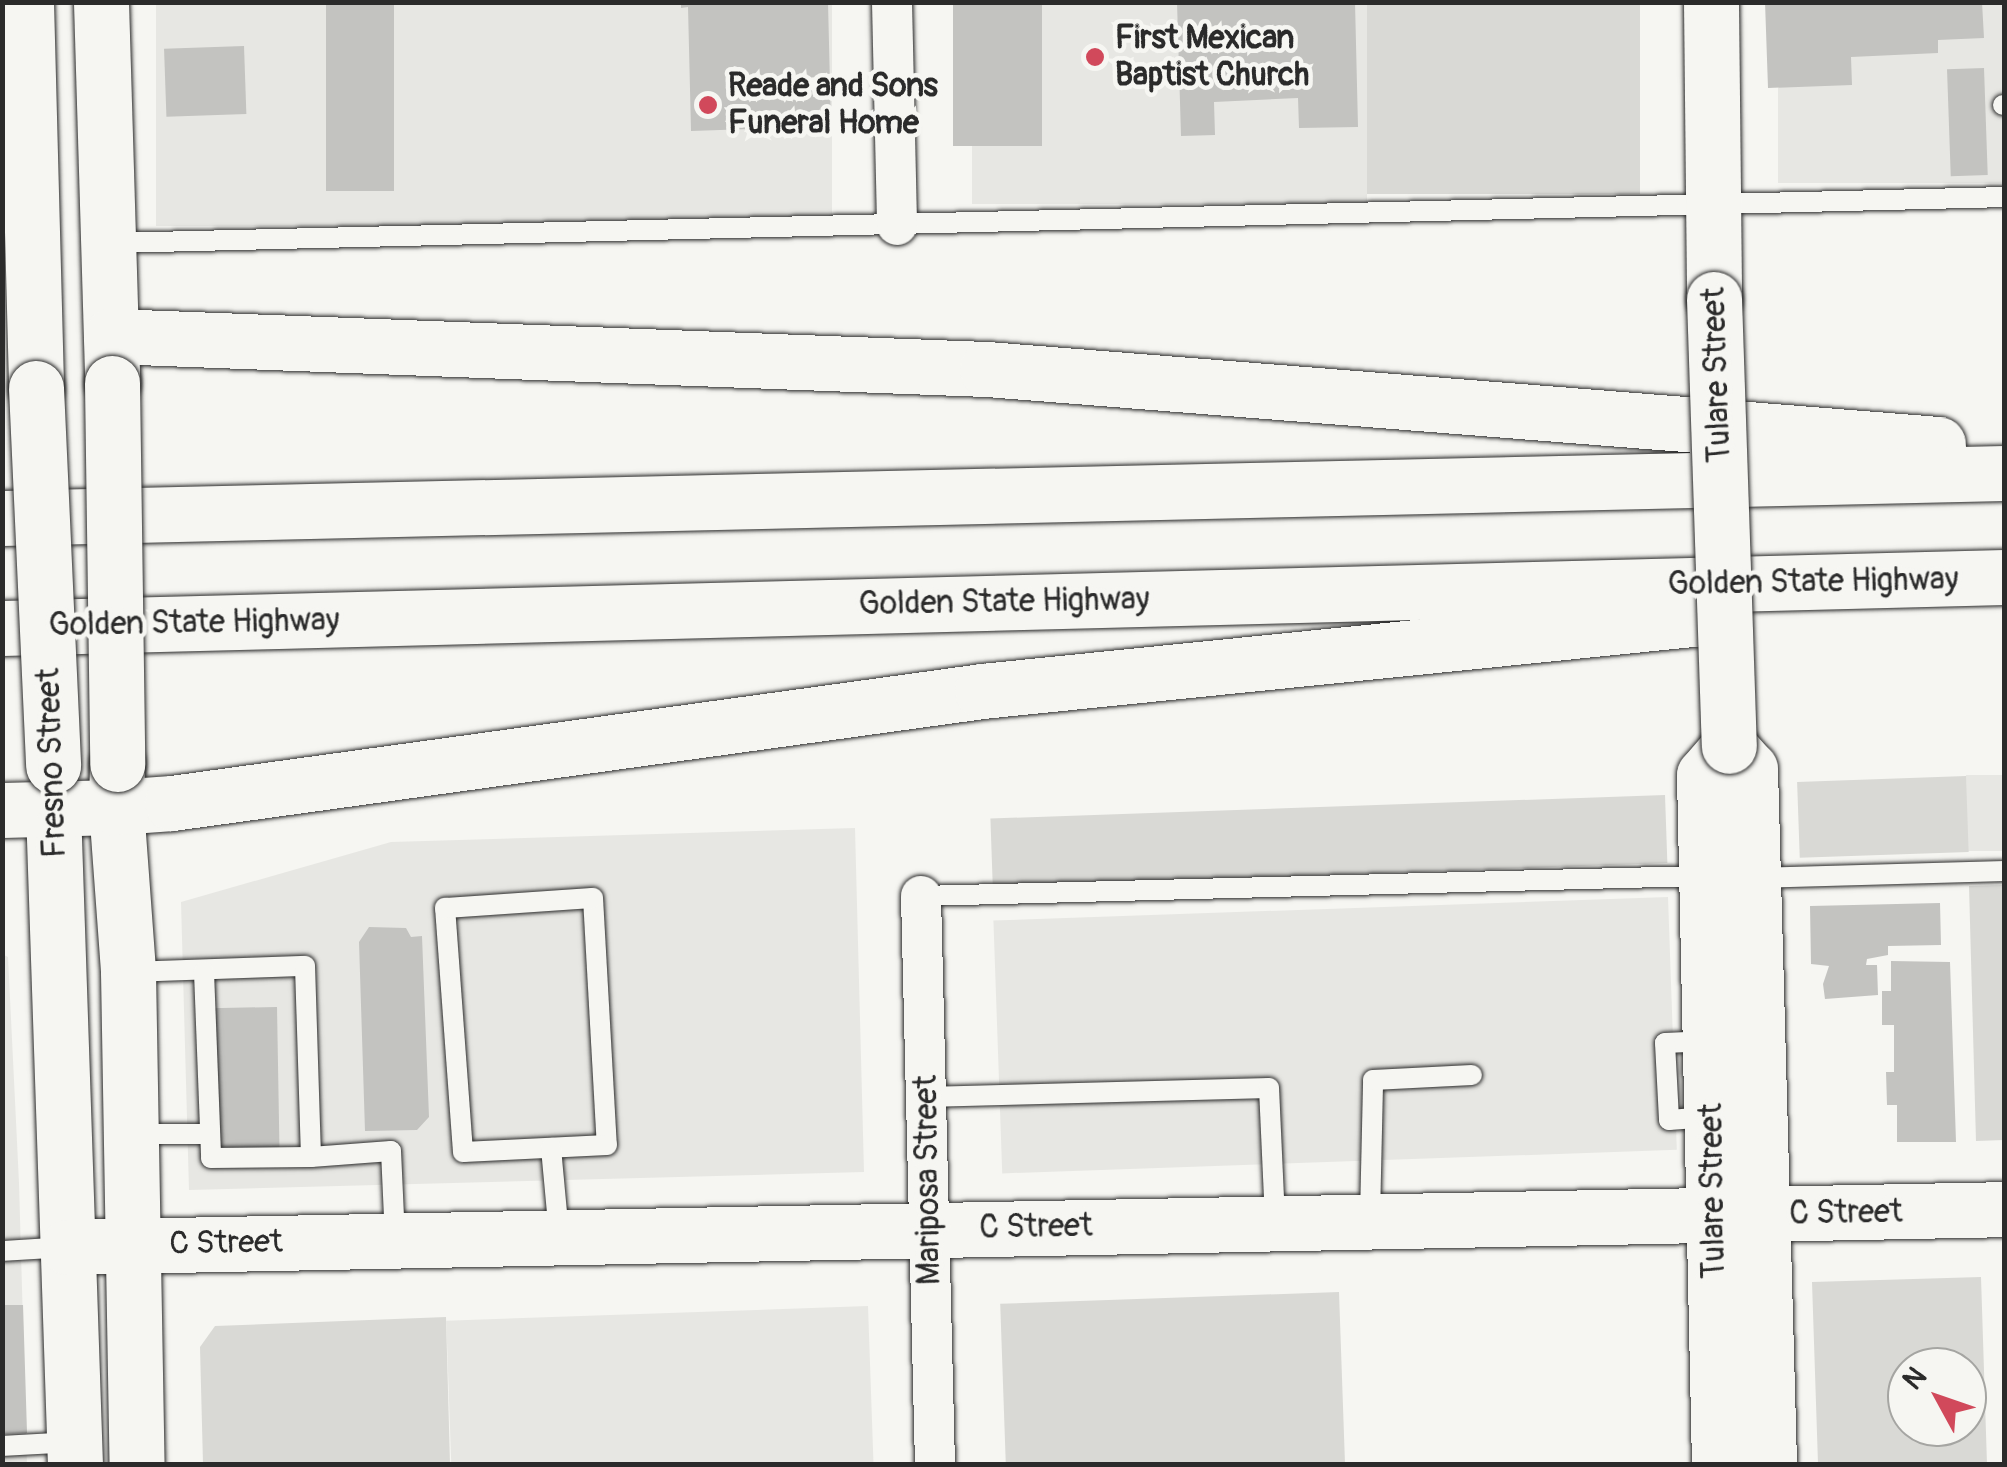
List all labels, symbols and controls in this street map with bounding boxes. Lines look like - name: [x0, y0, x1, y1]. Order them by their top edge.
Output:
- place label: First Mexican Baptist Church: [1115, 20, 1309, 95]
- marker: First Mexican Baptist Church: [1084, 46, 1106, 68]
- place label: Reade and Sons Funeral Home: [728, 68, 938, 143]
- marker: Reade and Sons Funeral Home: [697, 94, 719, 116]
- street label: Tulare Street: [1695, 287, 1739, 463]
- street label: Golden State Highway: [1667, 560, 1959, 604]
- street label: Golden State Highway: [858, 580, 1150, 624]
- street label: Golden State Highway: [48, 601, 340, 645]
- street label: Fresno Street: [29, 667, 75, 859]
- street label: Mariposa Street: [907, 1075, 949, 1285]
- street label: Tulare Street: [1692, 1103, 1734, 1279]
- street label: C Street: [1789, 1193, 1903, 1233]
- street label: C Street: [979, 1207, 1093, 1247]
- street label: C Street: [169, 1223, 283, 1263]
- north arrow: [1887, 1347, 1987, 1447]
- text: N: [1896, 1360, 1935, 1397]

